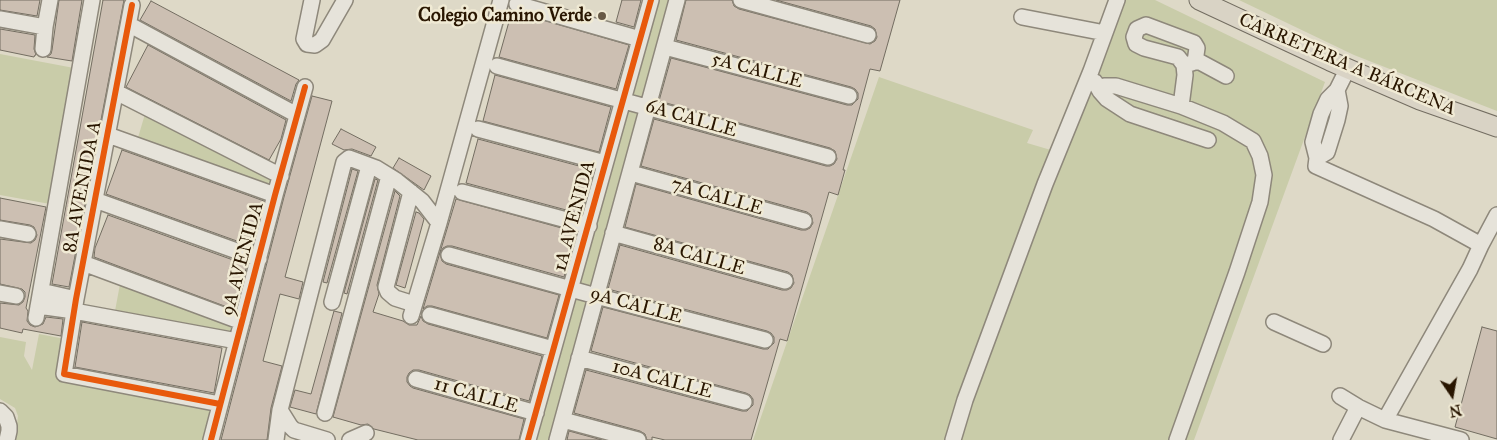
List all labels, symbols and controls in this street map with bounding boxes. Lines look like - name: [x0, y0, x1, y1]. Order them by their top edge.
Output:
- place label: Colegio Camino Verde: [418, 5, 592, 27]
- street label: CARRETERA A BÁRCENA: [1235, 9, 1459, 121]
- marker: Colegio Camino Verde: [596, 10, 608, 22]
- street label: 5A CALLE: [709, 48, 805, 94]
- street label: 6A CALLE: [643, 95, 739, 143]
- street label: 8A AVENIDA A: [59, 119, 107, 255]
- street label: 1A AVENIDA: [549, 158, 601, 274]
- street label: 7A CALLE: [668, 173, 766, 221]
- street label: 9A AVENIDA: [217, 200, 269, 318]
- street label: 8A CALLE: [650, 233, 748, 281]
- street label: 9A CALLE: [587, 283, 685, 329]
- street label: 10A CALLE: [609, 356, 715, 404]
- north arrow: [1427, 370, 1477, 420]
- street label: 11 CALLE: [431, 373, 521, 419]
- text: N: [1448, 401, 1463, 420]

